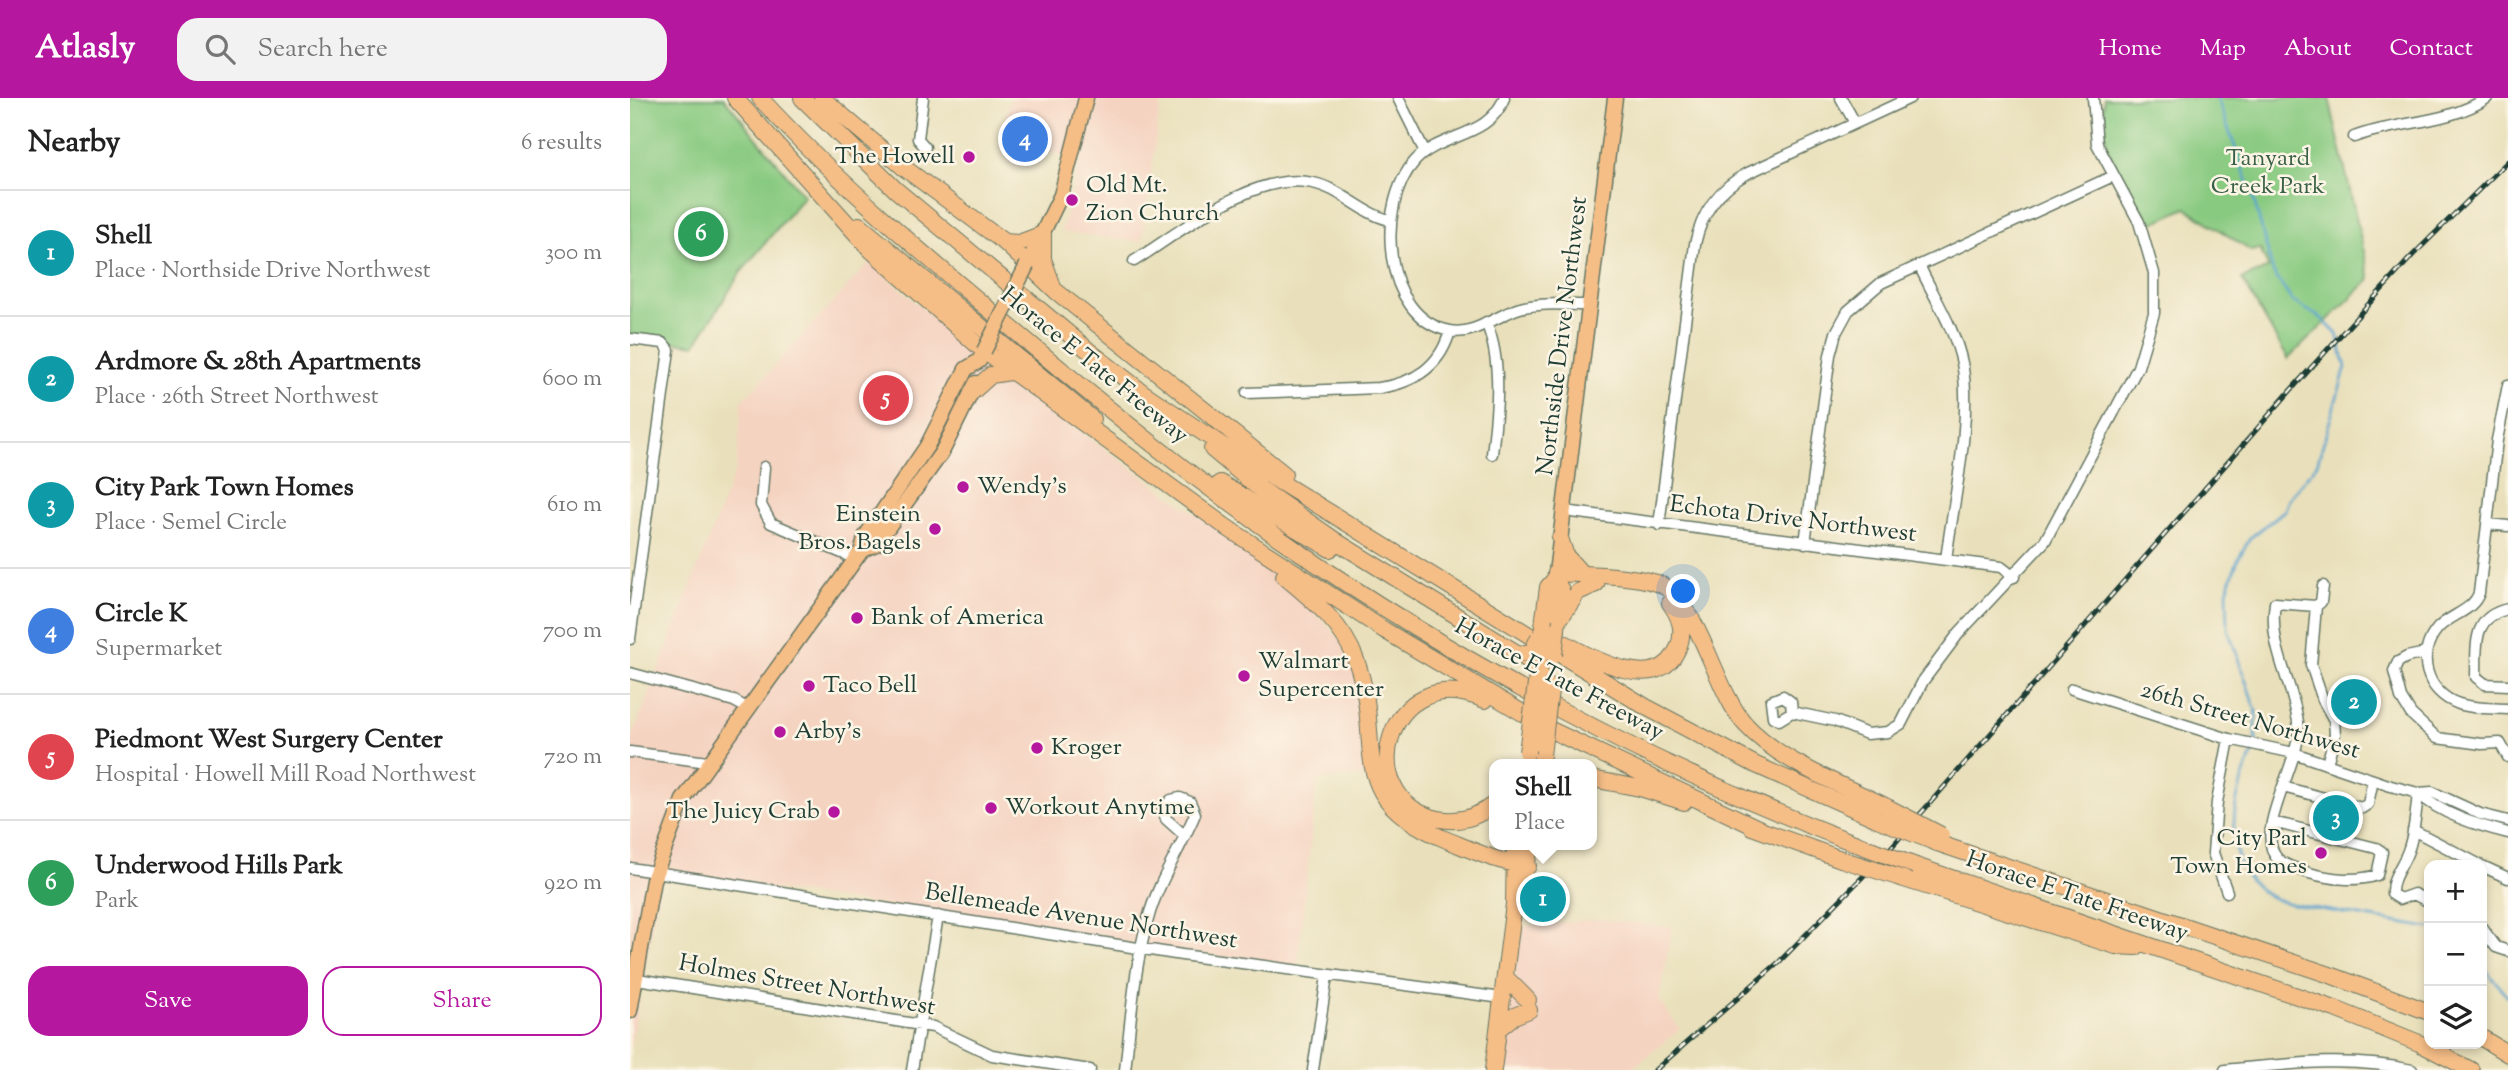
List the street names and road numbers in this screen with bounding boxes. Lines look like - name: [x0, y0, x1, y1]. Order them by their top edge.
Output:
- street label: Northside Drive Northwest: [1529, 195, 1597, 477]
- street label: Horace E Tate Freeway: [993, 279, 1195, 453]
- street label: Echota Drive Northwest: [1668, 488, 1918, 552]
- street label: Horace E Tate Freeway: [1448, 610, 1670, 750]
- street label: 26th Street Northwest: [2137, 676, 2363, 766]
- street label: Horace E Tate Freeway: [1961, 843, 2193, 951]
- street label: Bellemeade Avenue Northwest: [922, 875, 1240, 959]
- street label: Holmes Street Northwest: [676, 947, 938, 1025]

